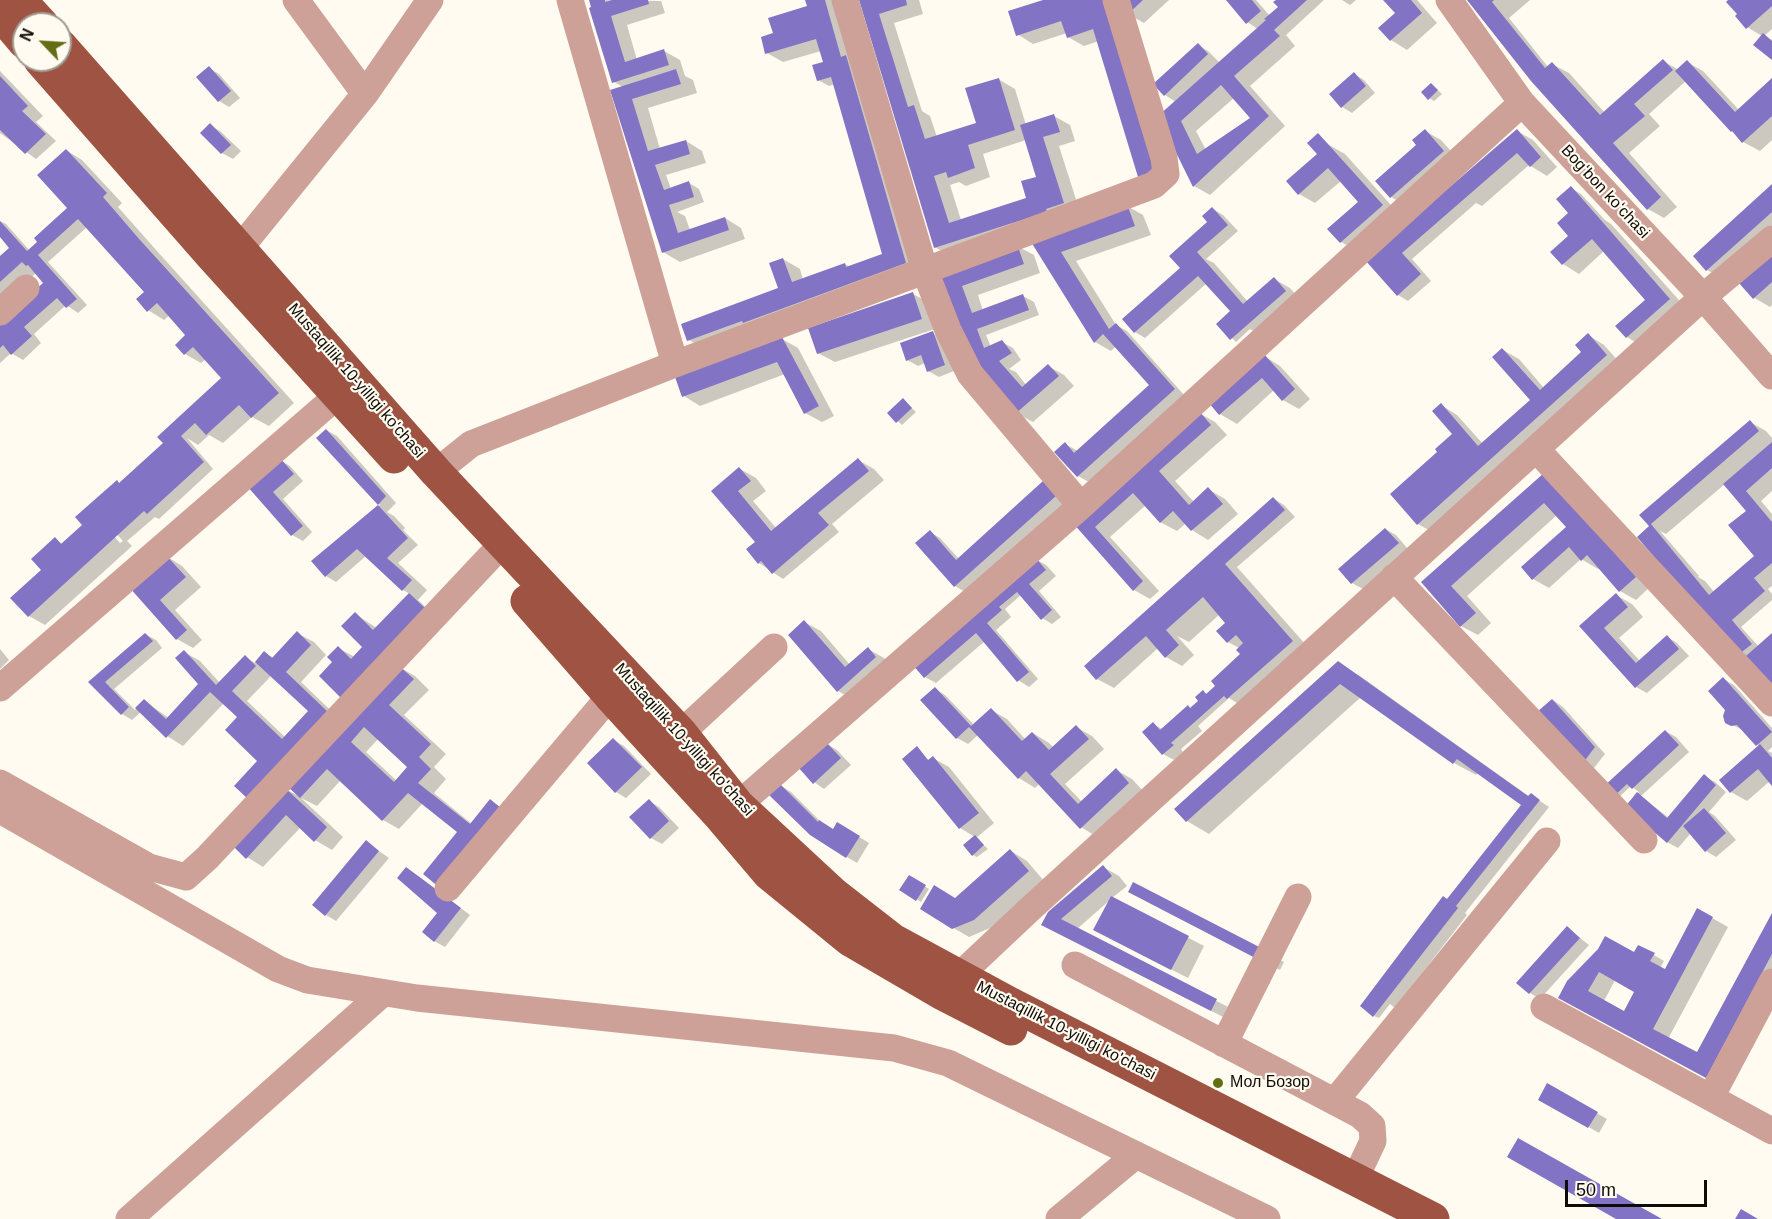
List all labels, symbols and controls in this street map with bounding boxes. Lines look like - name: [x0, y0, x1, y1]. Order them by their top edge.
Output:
- north arrow: [12, 12, 72, 72]
- text: N: [17, 26, 37, 44]
- street label: Bogʻbon koʻchasi: [1557, 141, 1653, 243]
- street label: Mustaqillik 10-yilligi ko'chasi: [284, 300, 428, 462]
- street label: Mustaqillik 10-yilligi ko'chasi: [610, 660, 758, 820]
- street label: Mustaqillik 10-yilligi ko'chasi: [973, 977, 1159, 1085]
- place label: Мол Бозор: [1230, 1073, 1310, 1093]
- marker: Мол Бозор: [1211, 1076, 1225, 1090]
- scale bar: [1568, 1168, 1710, 1206]
- text: 50 m: [1576, 1180, 1616, 1200]

